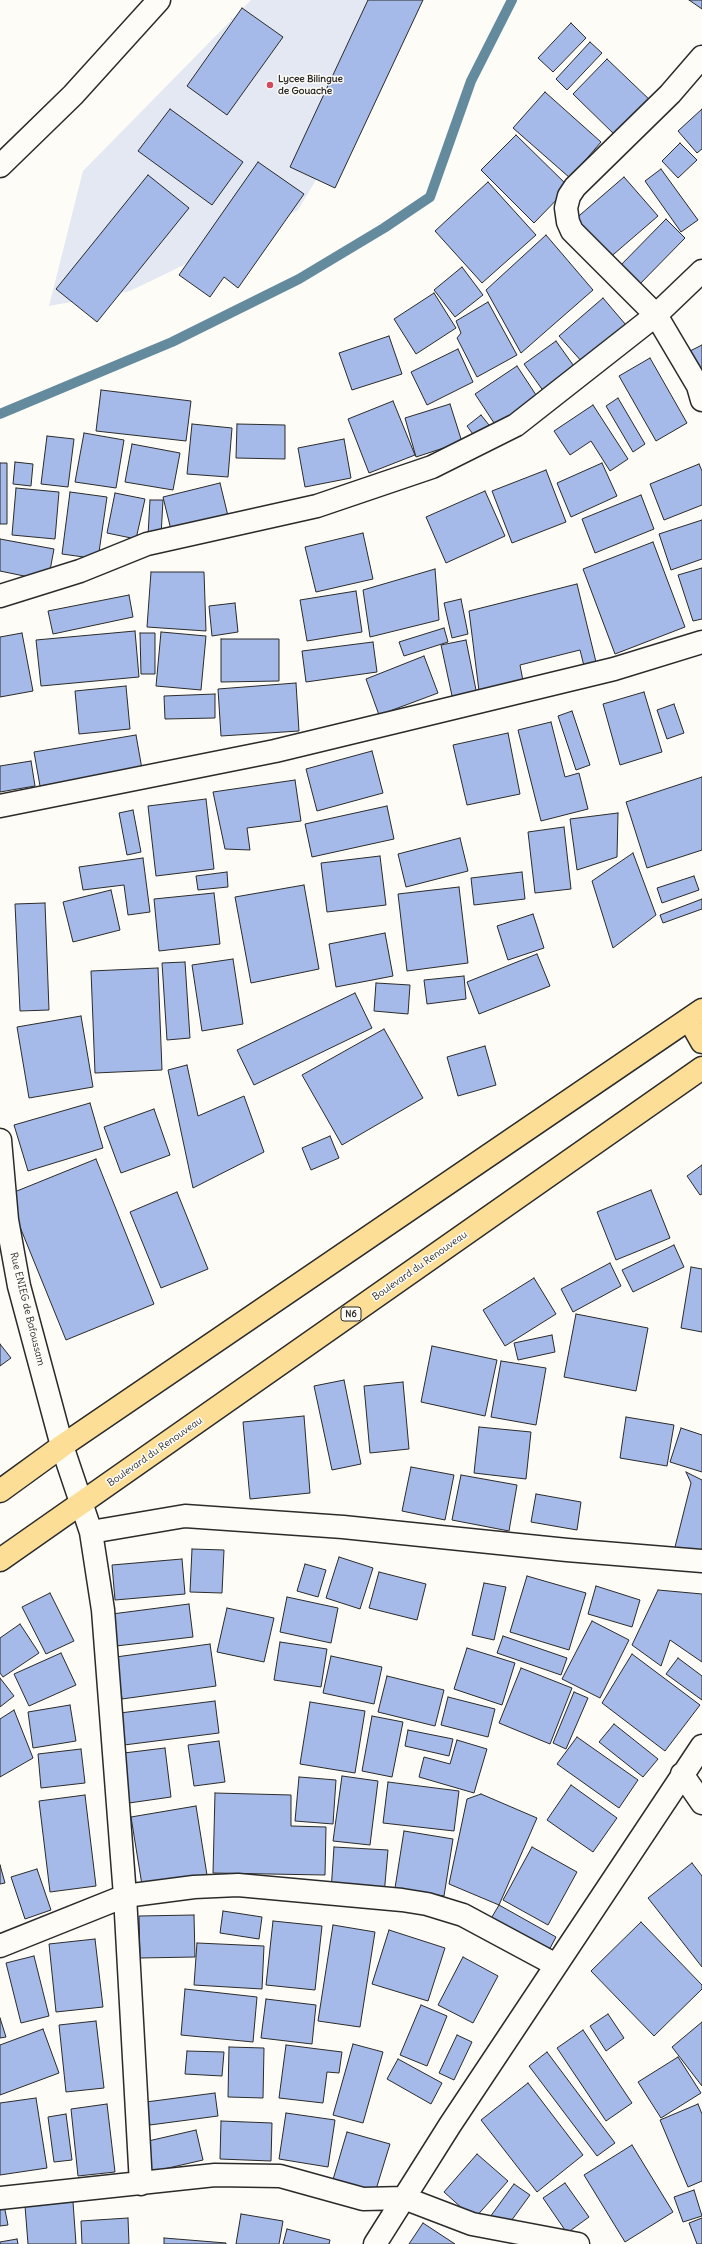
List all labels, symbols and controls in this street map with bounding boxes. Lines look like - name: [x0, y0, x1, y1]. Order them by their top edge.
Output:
- place label: Lycee Bilingue de Gouache: [278, 73, 343, 96]
- marker: Lycee Bilingue de Gouache: [265, 80, 275, 90]
- street label: Boulevard du Renouveau: [370, 1229, 470, 1303]
- street label: Rue ENIEG de Bafoussam: [7, 1251, 47, 1367]
- road number: N6: [341, 1307, 361, 1321]
- street label: Boulevard du Renouveau: [105, 1415, 205, 1489]

